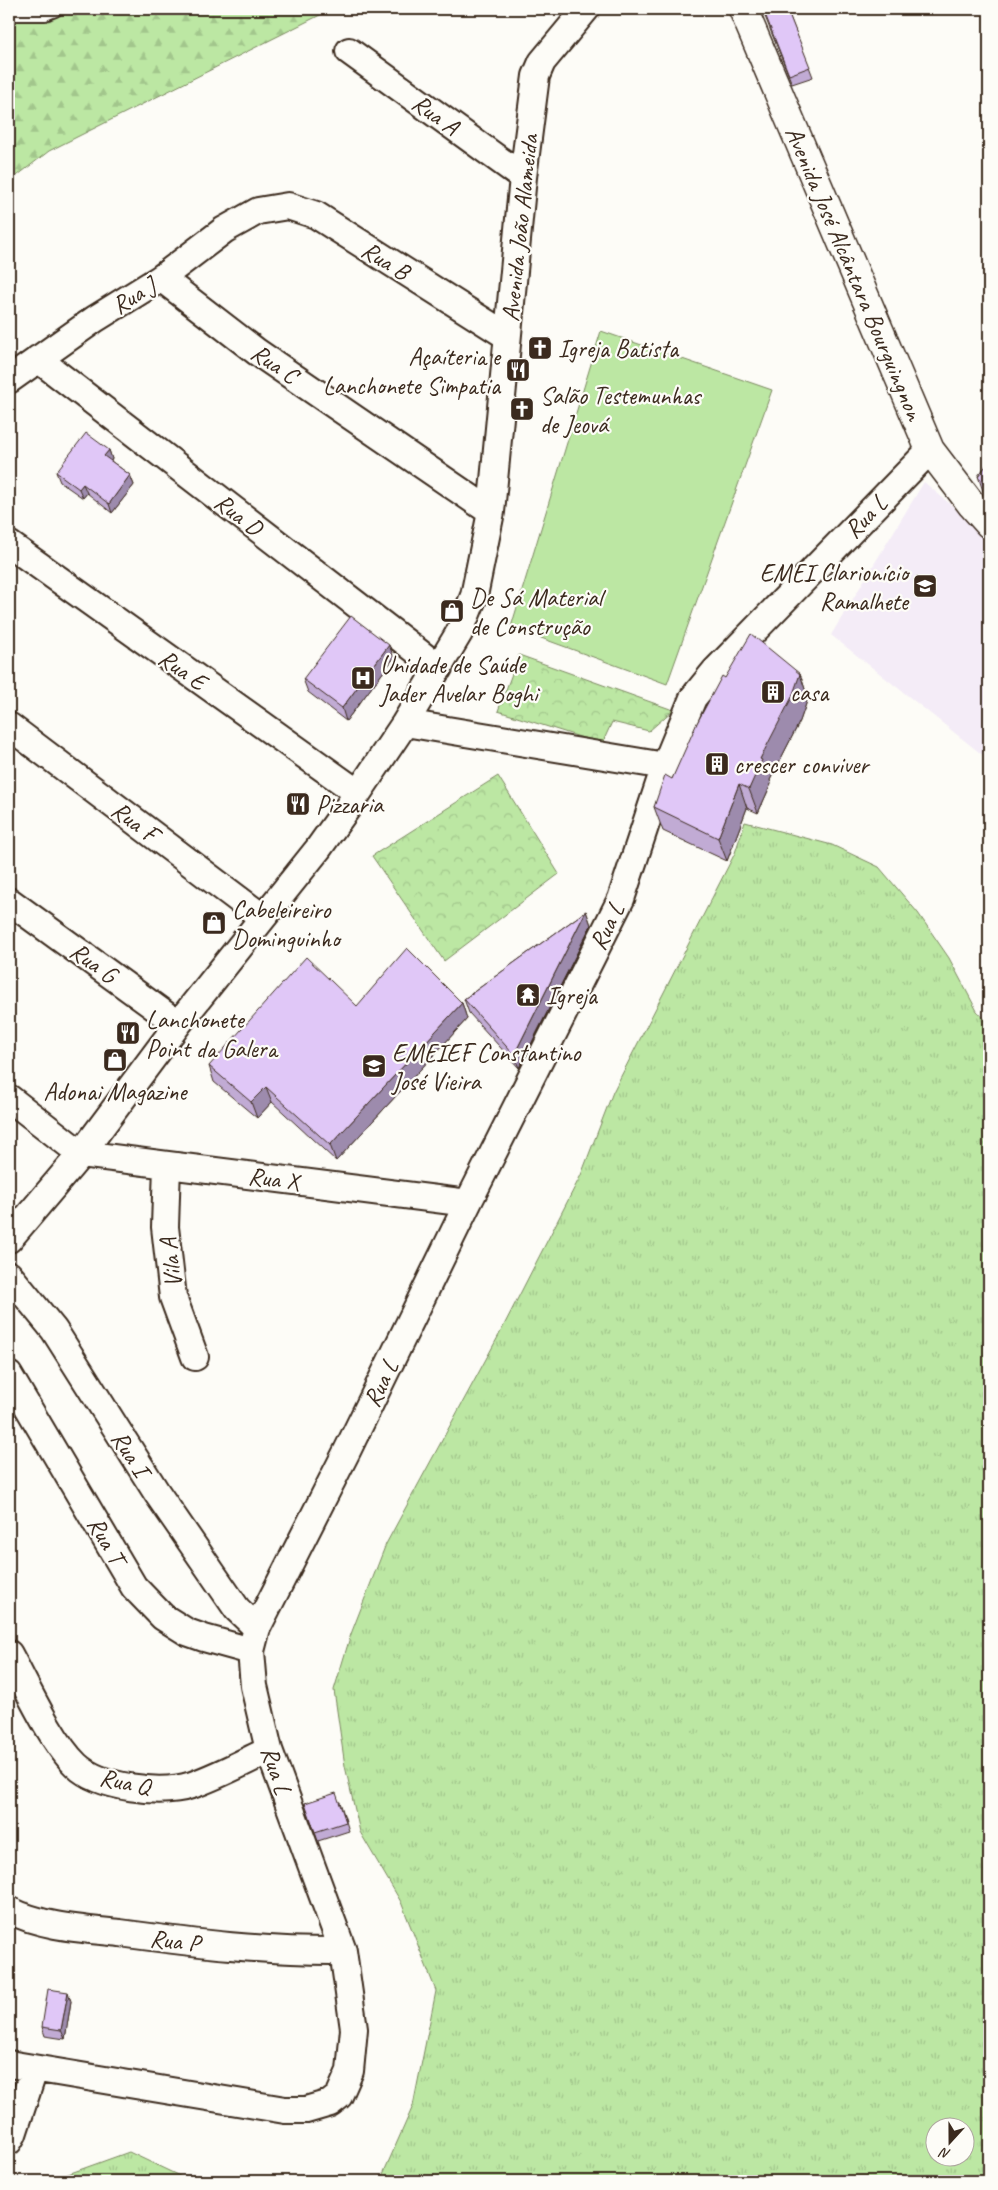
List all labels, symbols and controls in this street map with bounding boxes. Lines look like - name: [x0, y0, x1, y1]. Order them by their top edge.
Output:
- street label: Rua A: [406, 87, 466, 143]
- street label: Avenida José Alcântara Bourguingnon: [778, 122, 931, 427]
- street label: Avenida João Alameida: [494, 131, 546, 323]
- street label: Rua B: [355, 234, 417, 289]
- street label: Rua J: [106, 268, 164, 322]
- place label: Igreja Batista: [558, 333, 680, 365]
- church icon: Igreja Batista: [527, 335, 553, 361]
- street label: Rua C: [245, 337, 307, 393]
- place label: Açaíteria e Lanchonete Simpatia: [323, 341, 502, 402]
- restaurant icon: Açaíteria e Lanchonete Simpatia: [505, 357, 531, 383]
- place label: Salão Testemunhas de Jeová: [540, 380, 703, 441]
- church icon: Salão Testemunhas de Jeová: [509, 396, 535, 422]
- street label: Rua D: [208, 486, 270, 544]
- street label: Rua L: [837, 488, 894, 545]
- place label: EMEI Clarionício Ramalhete: [760, 557, 911, 618]
- school or university icon: EMEI Clarionício Ramalhete: [912, 573, 938, 599]
- place label: De Sá Material de Construção: [470, 582, 607, 643]
- shop icon: De Sá Material de Construção: [439, 598, 465, 624]
- street label: Rua E: [152, 642, 215, 699]
- place label: Unidade de Saúde Jader Avelar Boghi: [379, 649, 541, 710]
- hospital icon: Unidade de Saúde Jader Avelar Boghi: [350, 665, 376, 691]
- place label: casa: [790, 677, 830, 709]
- building icon: casa: [760, 679, 786, 705]
- place label: crescer conviver: [734, 749, 871, 781]
- building icon: crescer conviver: [704, 751, 730, 777]
- place label: Pizzaria: [316, 789, 385, 821]
- restaurant icon: Pizzaria: [285, 791, 311, 817]
- street label: Rua F: [105, 794, 168, 853]
- place label: Cabeleireiro Dominguinho: [232, 894, 343, 955]
- street label: Rua L: [582, 897, 632, 955]
- shop icon: Cabeleireiro Dominguinho: [201, 910, 227, 936]
- street label: Rua G: [64, 935, 125, 992]
- place label: Igreja: [546, 980, 599, 1012]
- temple icon: Igreja: [515, 982, 541, 1008]
- place label: Lanchonete Point da Galera: [146, 1004, 280, 1065]
- restaurant icon: Lanchonete Point da Galera: [115, 1020, 141, 1046]
- place label: EMEIEF Constantino José Vieira: [391, 1037, 582, 1098]
- shop icon: Adonai Magazine: [102, 1047, 128, 1073]
- school or university icon: EMEIEF Constantino José Vieira: [361, 1053, 387, 1079]
- place label: Adonai Magazine: [44, 1076, 188, 1108]
- street label: Rua X: [247, 1160, 303, 1198]
- street label: Vila A: [152, 1235, 190, 1290]
- street label: Rua L: [356, 1354, 406, 1412]
- street label: Rua I: [104, 1425, 160, 1487]
- street label: Rua T: [80, 1511, 136, 1576]
- street label: Rua L: [253, 1742, 299, 1799]
- street label: Rua Q: [97, 1761, 155, 1803]
- street label: Rua P: [148, 1922, 205, 1960]
- north arrow: [926, 2118, 976, 2168]
- text: N: [936, 2143, 953, 2163]

